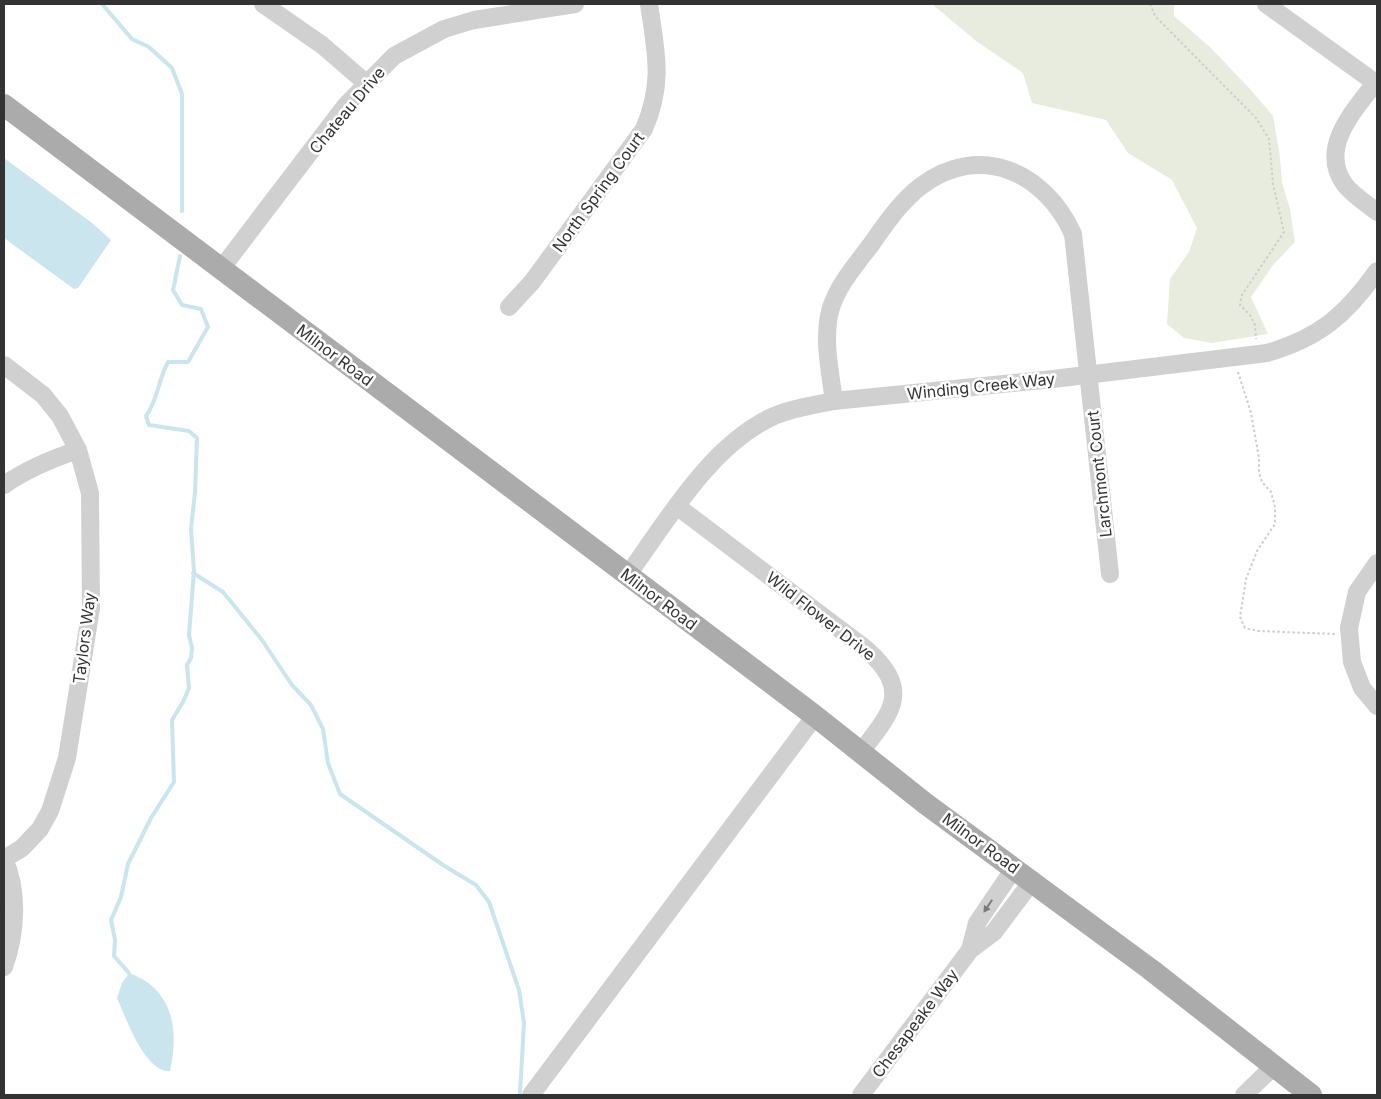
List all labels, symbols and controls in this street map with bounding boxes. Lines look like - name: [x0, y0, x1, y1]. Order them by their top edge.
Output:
- street label: Chateau Drive: [305, 62, 389, 158]
- street label: North Spring Court: [548, 128, 648, 256]
- street label: Milnor Road: [293, 320, 377, 390]
- street label: Winding Creek Way: [906, 368, 1056, 404]
- street label: Larchmont Court: [1082, 410, 1116, 538]
- street label: Milnor Road: [617, 564, 701, 634]
- street label: Wild Flower Drive: [763, 567, 879, 665]
- street label: Taylors Way: [68, 591, 100, 685]
- street label: Milnor Road: [939, 808, 1023, 878]
- one-way arrow: [983, 900, 993, 913]
- street label: Chesapeake Way: [868, 965, 962, 1081]

